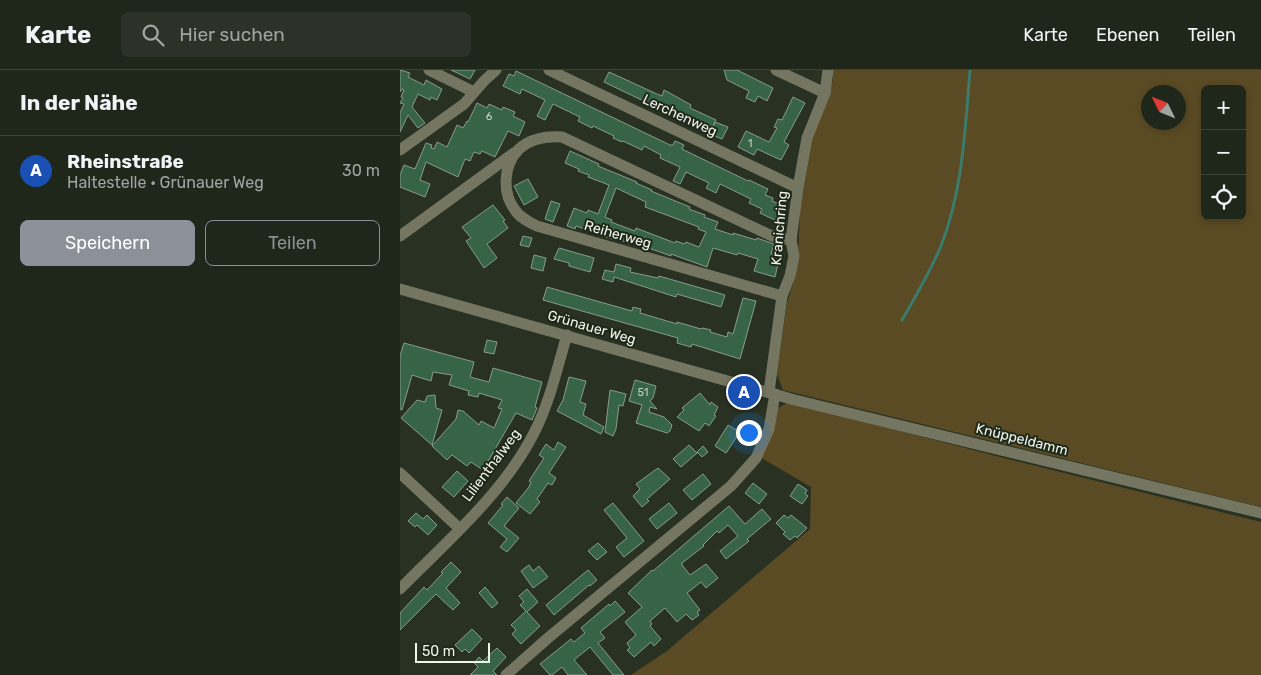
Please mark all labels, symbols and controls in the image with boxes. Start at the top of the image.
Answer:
search box [121,12,471,57]
text: Karte [25,21,91,49]
icon: search [139,21,167,49]
text: Hier suchen [179,23,285,46]
text: Karte [1023,24,1068,46]
text: Ebenen [1096,24,1160,46]
text: Teilen [1188,24,1236,46]
north arrow [1141,85,1186,130]
map controls [1201,85,1246,220]
button: + [1201,85,1246,130]
text: In der Nähe [20,90,138,115]
street label: Lerchenweg [640,91,720,140]
house number: 6 [486,110,493,123]
button: − [1201,130,1246,175]
house number: 1 [748,137,752,150]
text: Rheinstraße [67,150,184,173]
text: A [30,161,42,180]
text: 30 m [342,161,380,180]
text: Haltestelle · Grünauer Weg [67,173,264,192]
button: locate [1201,175,1246,220]
street label: Kranichring [768,190,791,266]
street label: Reiherweg [582,217,653,252]
button: Speichern [20,220,195,266]
button: Teilen [205,220,380,266]
street label: Grünauer Weg [546,307,638,348]
pin: A [728,373,760,411]
house number: 51 [637,386,649,399]
your location [736,420,762,446]
street label: Knüppeldamm [974,420,1070,459]
street label: Lilienthalweg [459,426,524,505]
scale bar [415,640,490,663]
text: 50 m [422,643,455,660]

